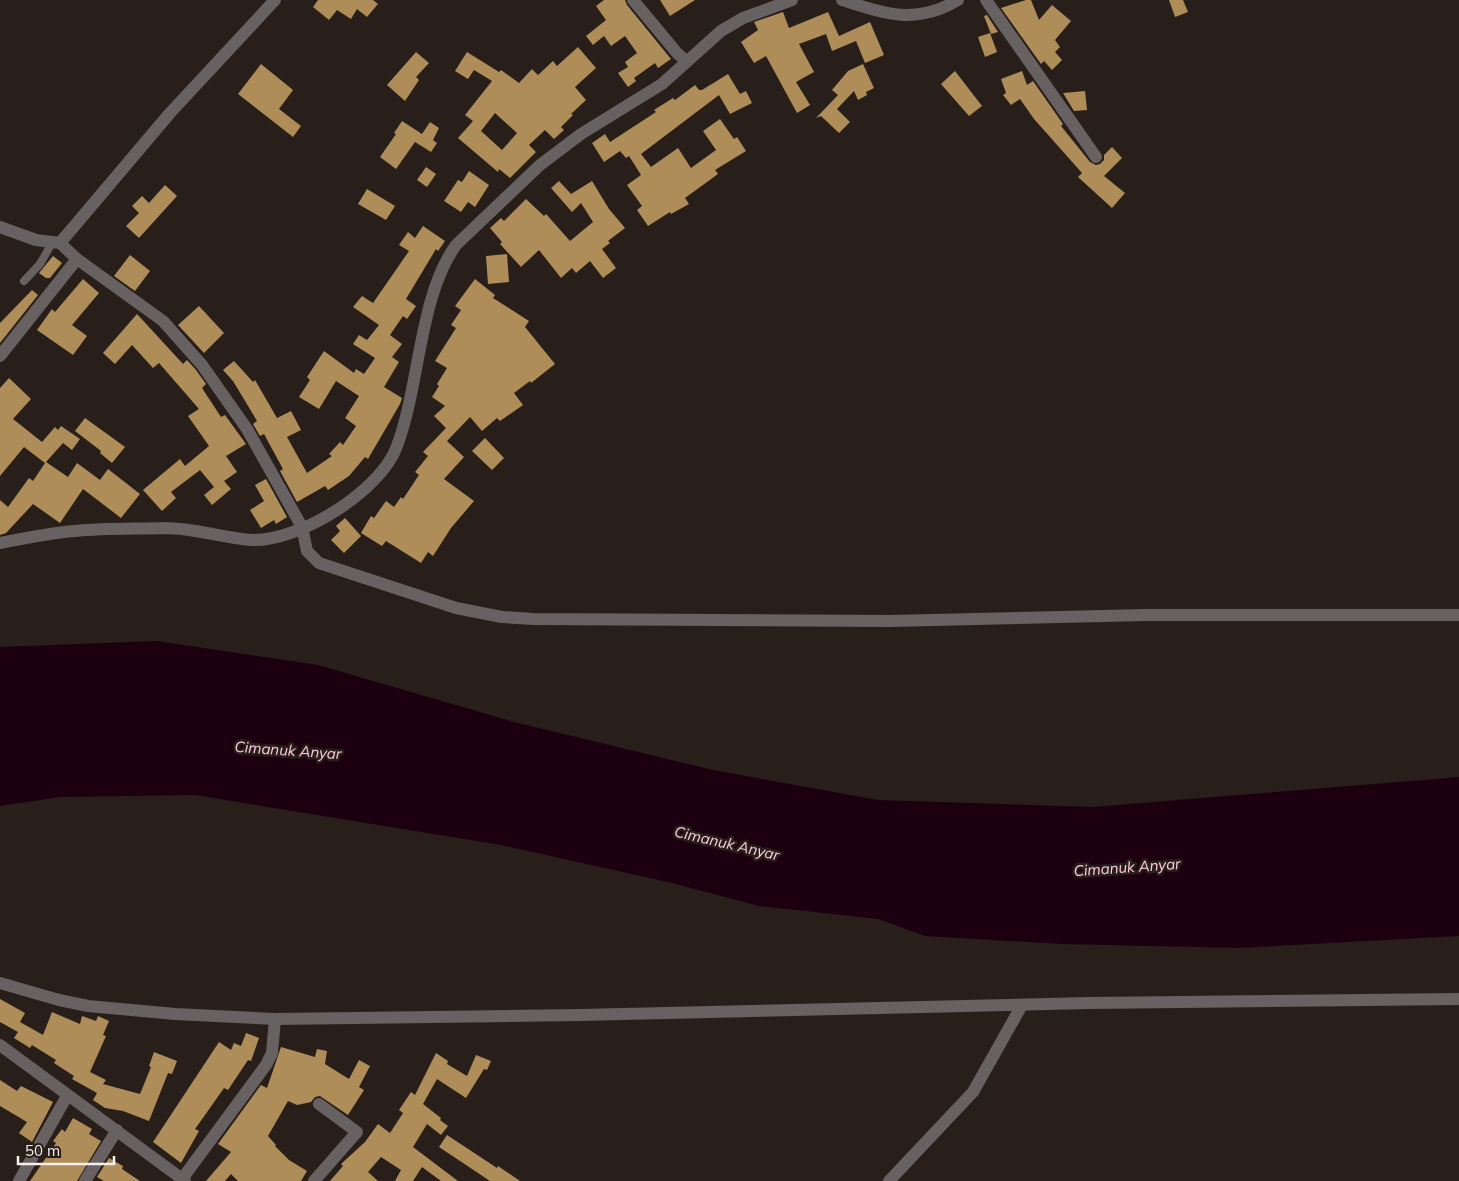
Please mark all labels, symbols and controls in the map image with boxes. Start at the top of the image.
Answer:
water label: Cimanuk Anyar [234,737,343,763]
water label: Cimanuk Anyar [673,822,782,864]
water label: Cimanuk Anyar [1073,854,1182,880]
scale bar [18,1134,114,1166]
text: 50 m [25,1141,60,1160]

